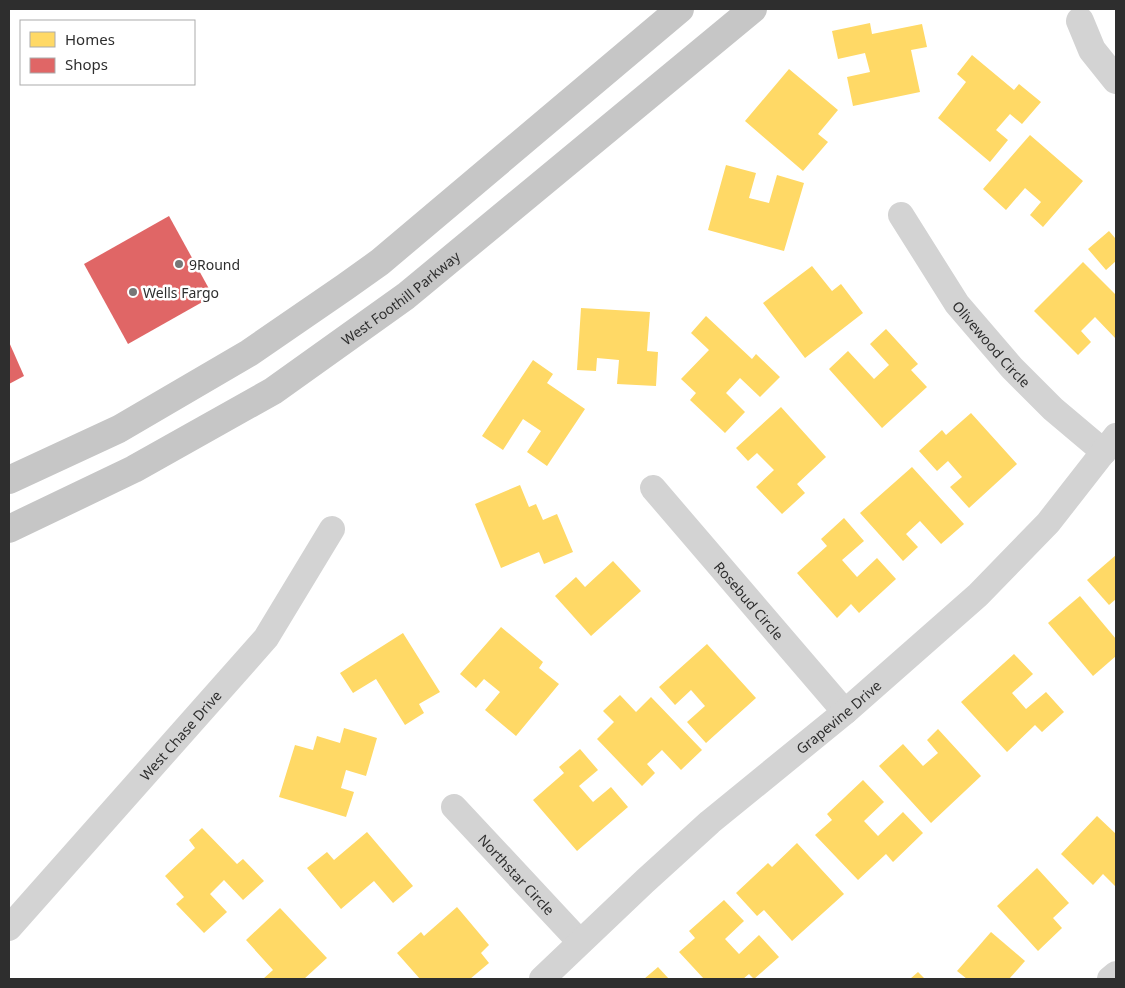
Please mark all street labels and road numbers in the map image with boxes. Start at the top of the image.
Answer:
street label: West Foothill Parkway [337,246,464,349]
street label: Olivewood Circle [949,296,1035,391]
street label: Rosebud Circle [710,557,788,644]
street label: Grapevine Drive [792,675,885,758]
street label: West Chase Drive [135,686,225,784]
street label: Northstar Circle [474,830,559,919]

